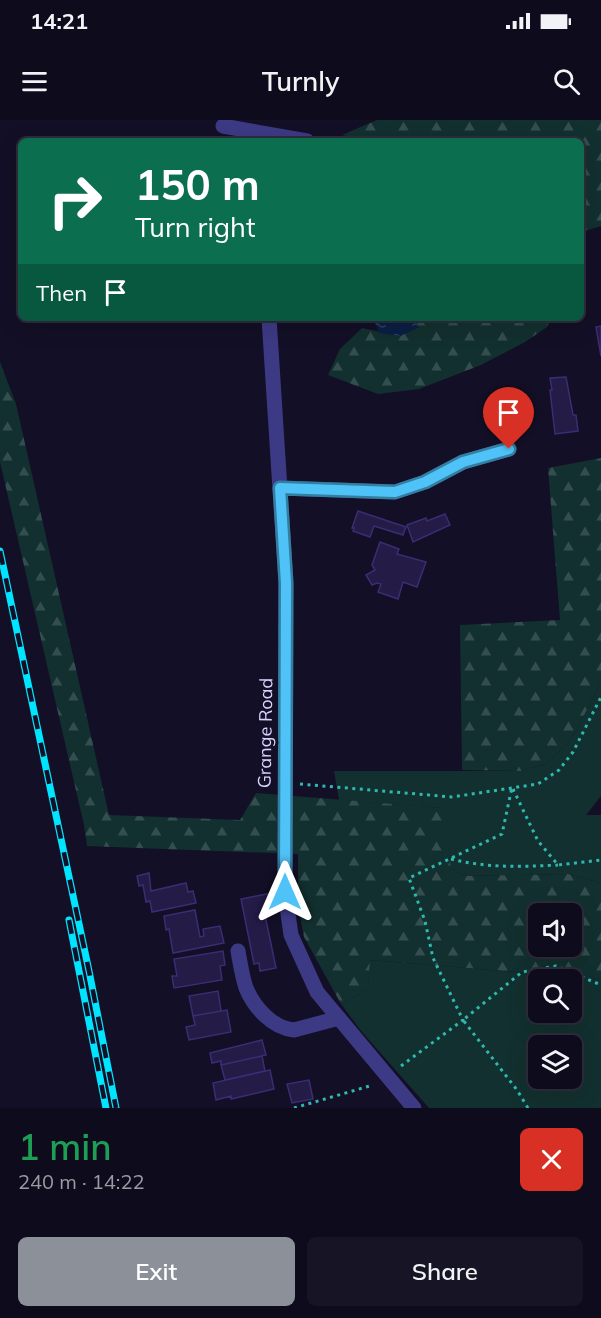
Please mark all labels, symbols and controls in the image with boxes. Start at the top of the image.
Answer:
text: 14:21 [30,7,88,35]
text: Turnly [262,64,339,98]
icon: menu [18,65,51,98]
icon: search [550,65,583,98]
text: 150 m [135,158,260,211]
icon: right [36,162,114,240]
text: Turn right [135,210,255,244]
icon: arrive [99,276,132,309]
text: Then [36,279,87,307]
pin [483,387,534,449]
icon: arrive [492,396,525,429]
street label: Grange Road [253,678,277,788]
position arrow [253,860,317,924]
map controls [528,903,582,1089]
button: sound [528,903,582,957]
button: search [528,969,582,1023]
button: layers [528,1035,582,1089]
text: 1 min [18,1124,112,1169]
button: close [520,1128,583,1191]
text: 240 m · 14:22 [18,1169,144,1194]
button: Exit [18,1237,295,1306]
button: Share [307,1237,583,1306]

